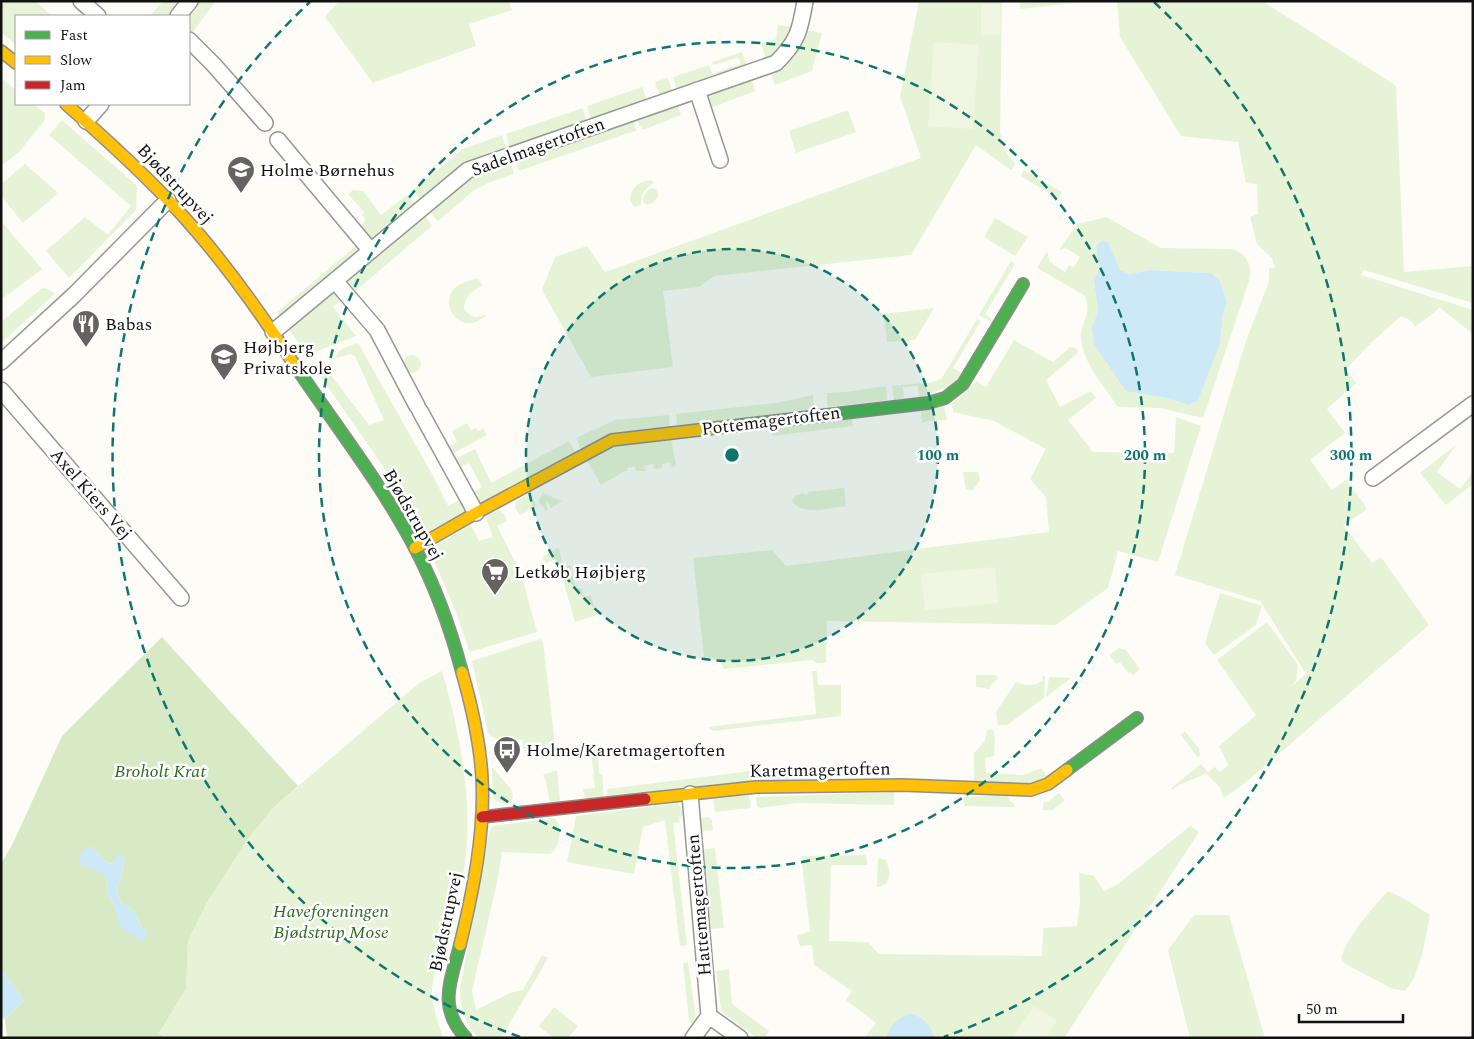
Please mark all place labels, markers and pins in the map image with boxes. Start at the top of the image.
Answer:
school or university icon: Holme Børnehus [226,155,256,194]
place label: Holme Børnehus [260,157,395,184]
restaurant icon: Babas [71,309,101,348]
place label: Babas [105,311,152,338]
place label: Højbjerg Privatskole [243,334,332,382]
school or university icon: Højbjerg Privatskole [209,342,239,381]
centre of rings [723,446,741,464]
supermarket icon: Letkøb Højbjerg [480,557,510,596]
place label: Letkøb Højbjerg [514,559,646,586]
bus stop icon: Holme/Karetmagertoften [492,735,522,774]
place label: Holme/Karetmagertoften [526,737,726,764]

